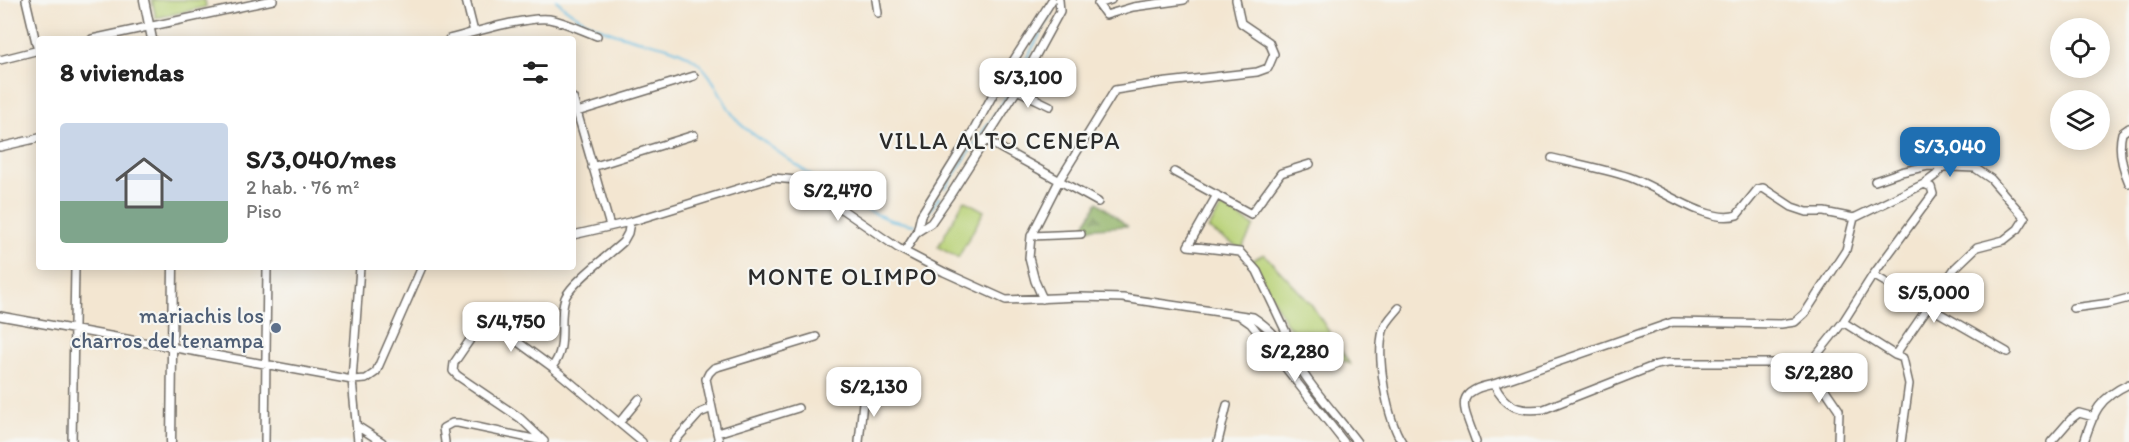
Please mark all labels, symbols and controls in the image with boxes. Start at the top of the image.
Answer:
map controls [2050,18,2110,150]
button: locate [2050,18,2110,78]
text: 8 viviendas [60,56,184,88]
icon: filters [519,56,552,89]
pin: S/3,100 [973,58,1083,109]
text: S/3,100 [993,65,1063,89]
button: layers [2050,90,2110,150]
district label: VILLA ALTO CENEPA [879,126,1121,155]
pin: S/3,040 [1895,127,2005,178]
text: S/3,040 [1914,134,1986,158]
text: S/3,040/mes [246,143,396,175]
icon: home [108,147,180,219]
pin: S/2,470 [783,171,893,222]
text: 2 hab. · 76 m² [246,175,359,199]
text: S/2,470 [803,178,873,202]
text: Piso [246,199,282,223]
district label: MONTE OLIMPO [747,262,939,291]
pin: S/5,000 [1879,273,1989,324]
text: S/5,000 [1898,280,1970,304]
place label: mariachis los charros del tenampa [71,302,265,354]
pin: S/4,750 [456,302,566,353]
text: S/4,750 [476,309,546,333]
marker: mariachis los charros del tenampa [269,321,283,335]
pin: S/2,280 [1240,332,1350,383]
text: S/2,280 [1261,339,1329,363]
pin: S/2,280 [1764,353,1874,404]
text: S/2,280 [1785,360,1853,384]
pin: S/2,130 [819,367,929,418]
text: S/2,130 [840,374,908,398]

